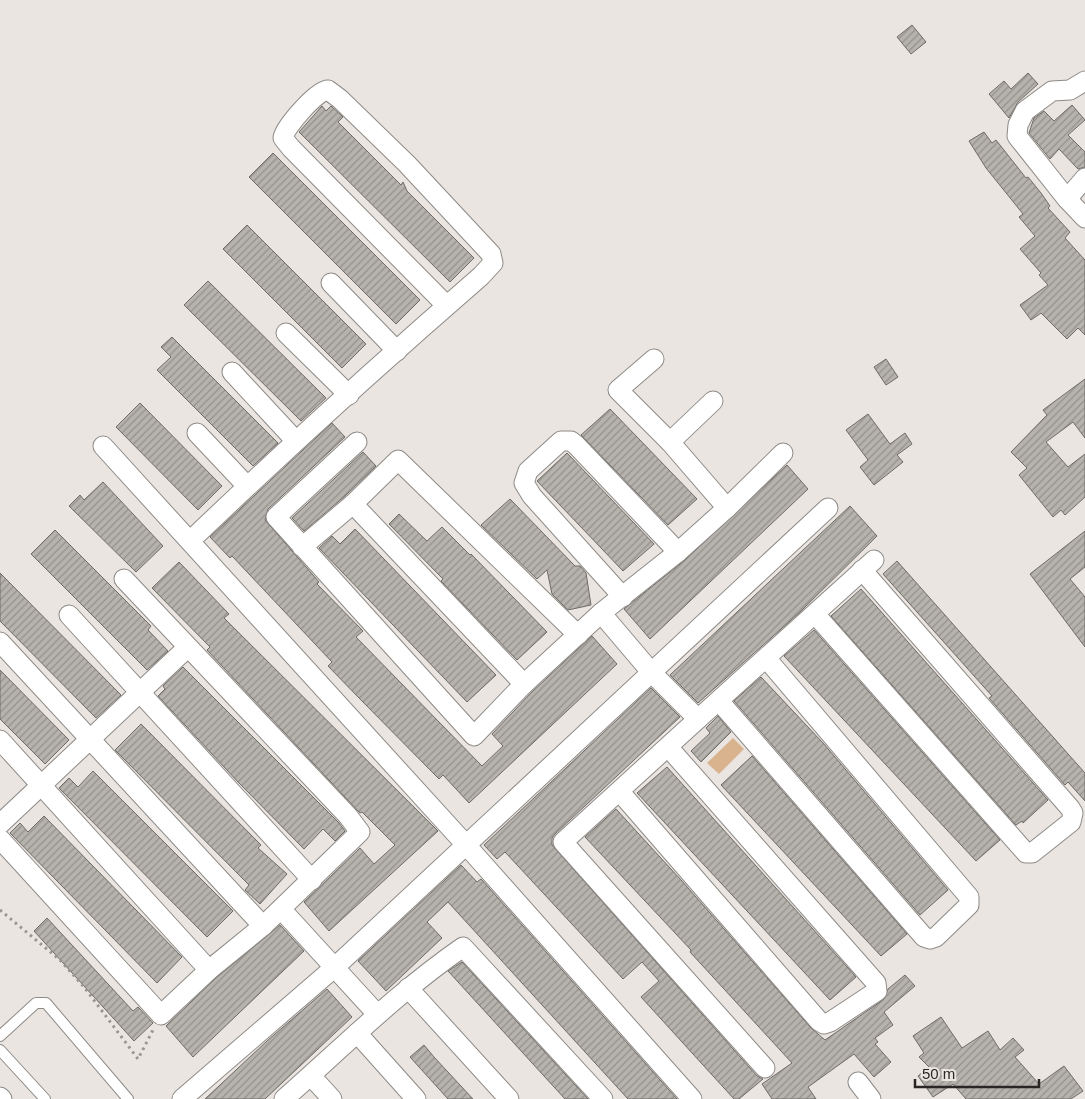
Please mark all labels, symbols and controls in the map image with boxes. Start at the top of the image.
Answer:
scale bar [915,1056,1039,1088]
text: 50 m [922,1065,955,1082]

